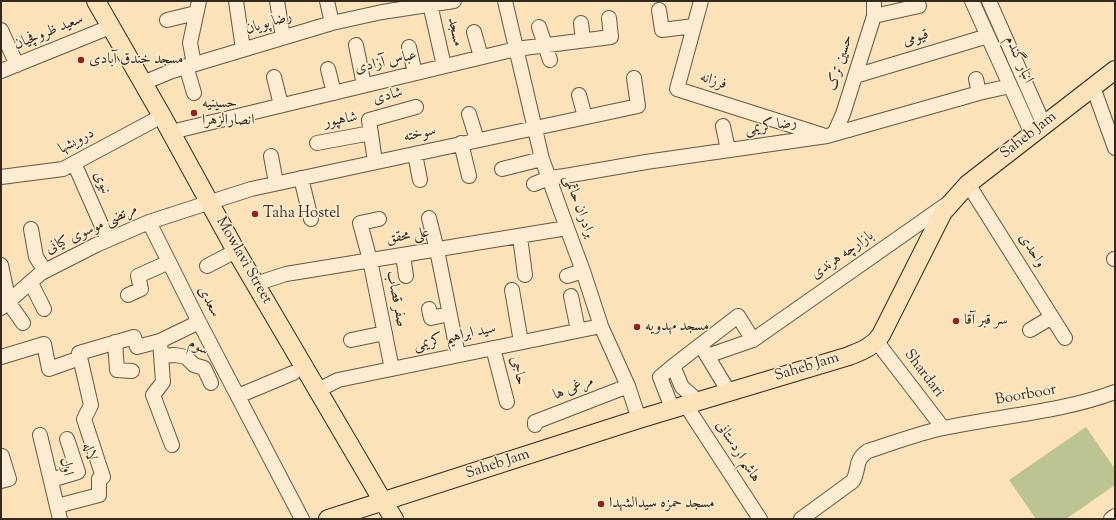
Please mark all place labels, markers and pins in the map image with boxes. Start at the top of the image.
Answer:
place label: مسجد خندق آبادی [89,51,183,69]
marker: مسجد خندق آبادی [76,55,86,65]
place label: حسینیه انصارالزهرا [202,95,254,130]
marker: حسینیه انصارالزهرا [189,108,199,118]
place label: Taha Hostel [263,205,340,223]
marker: Taha Hostel [250,209,260,219]
place label: سر قبر آقا [964,312,1008,330]
marker: سر قبر آقا [951,316,961,326]
place label: مسجد مهدویه [645,318,709,336]
marker: مسجد مهدویه [632,322,642,332]
place label: مسجد حمزه سیدالشهدا [609,495,714,513]
marker: مسجد حمزه سیدالشهدا [596,499,606,509]

